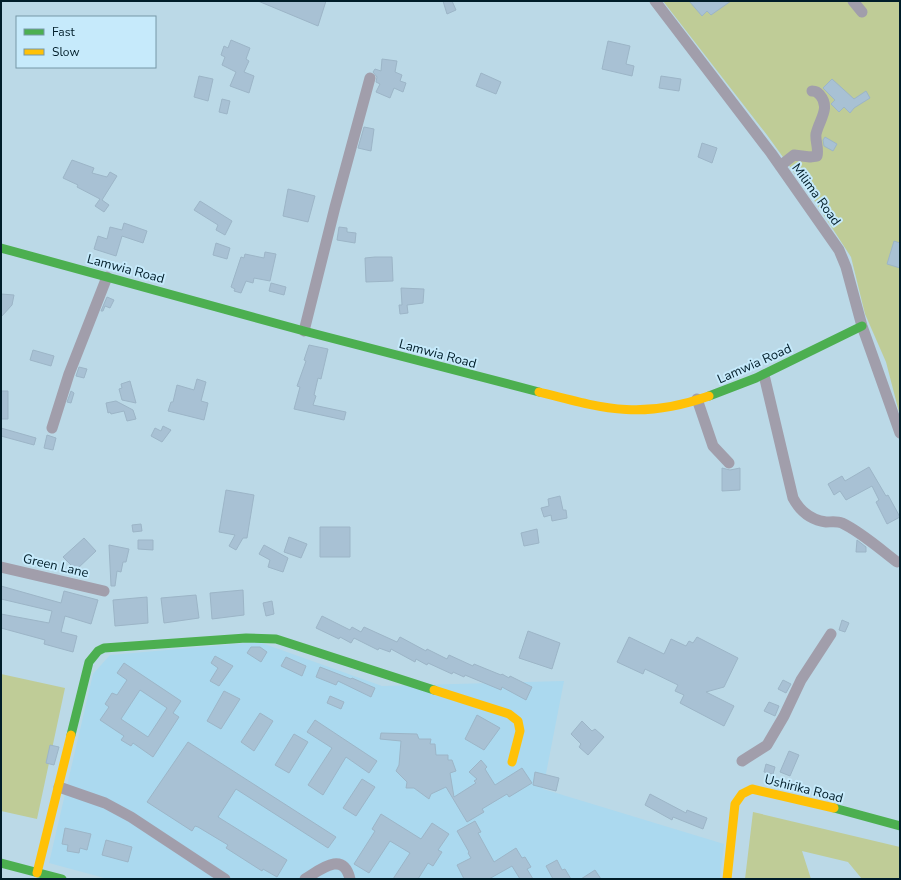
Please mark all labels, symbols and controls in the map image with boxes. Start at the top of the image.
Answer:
legend [16,16,156,68]
text: Fast [52,24,75,40]
text: Slow [52,44,80,60]
street label: Milima Road [788,160,845,229]
street label: Lamwia Road [85,250,166,288]
street label: Lamwia Road [397,335,478,373]
street label: Lamwia Road [714,340,794,388]
street label: Green Lane [21,550,90,582]
street label: Ushirika Road [762,770,845,807]

